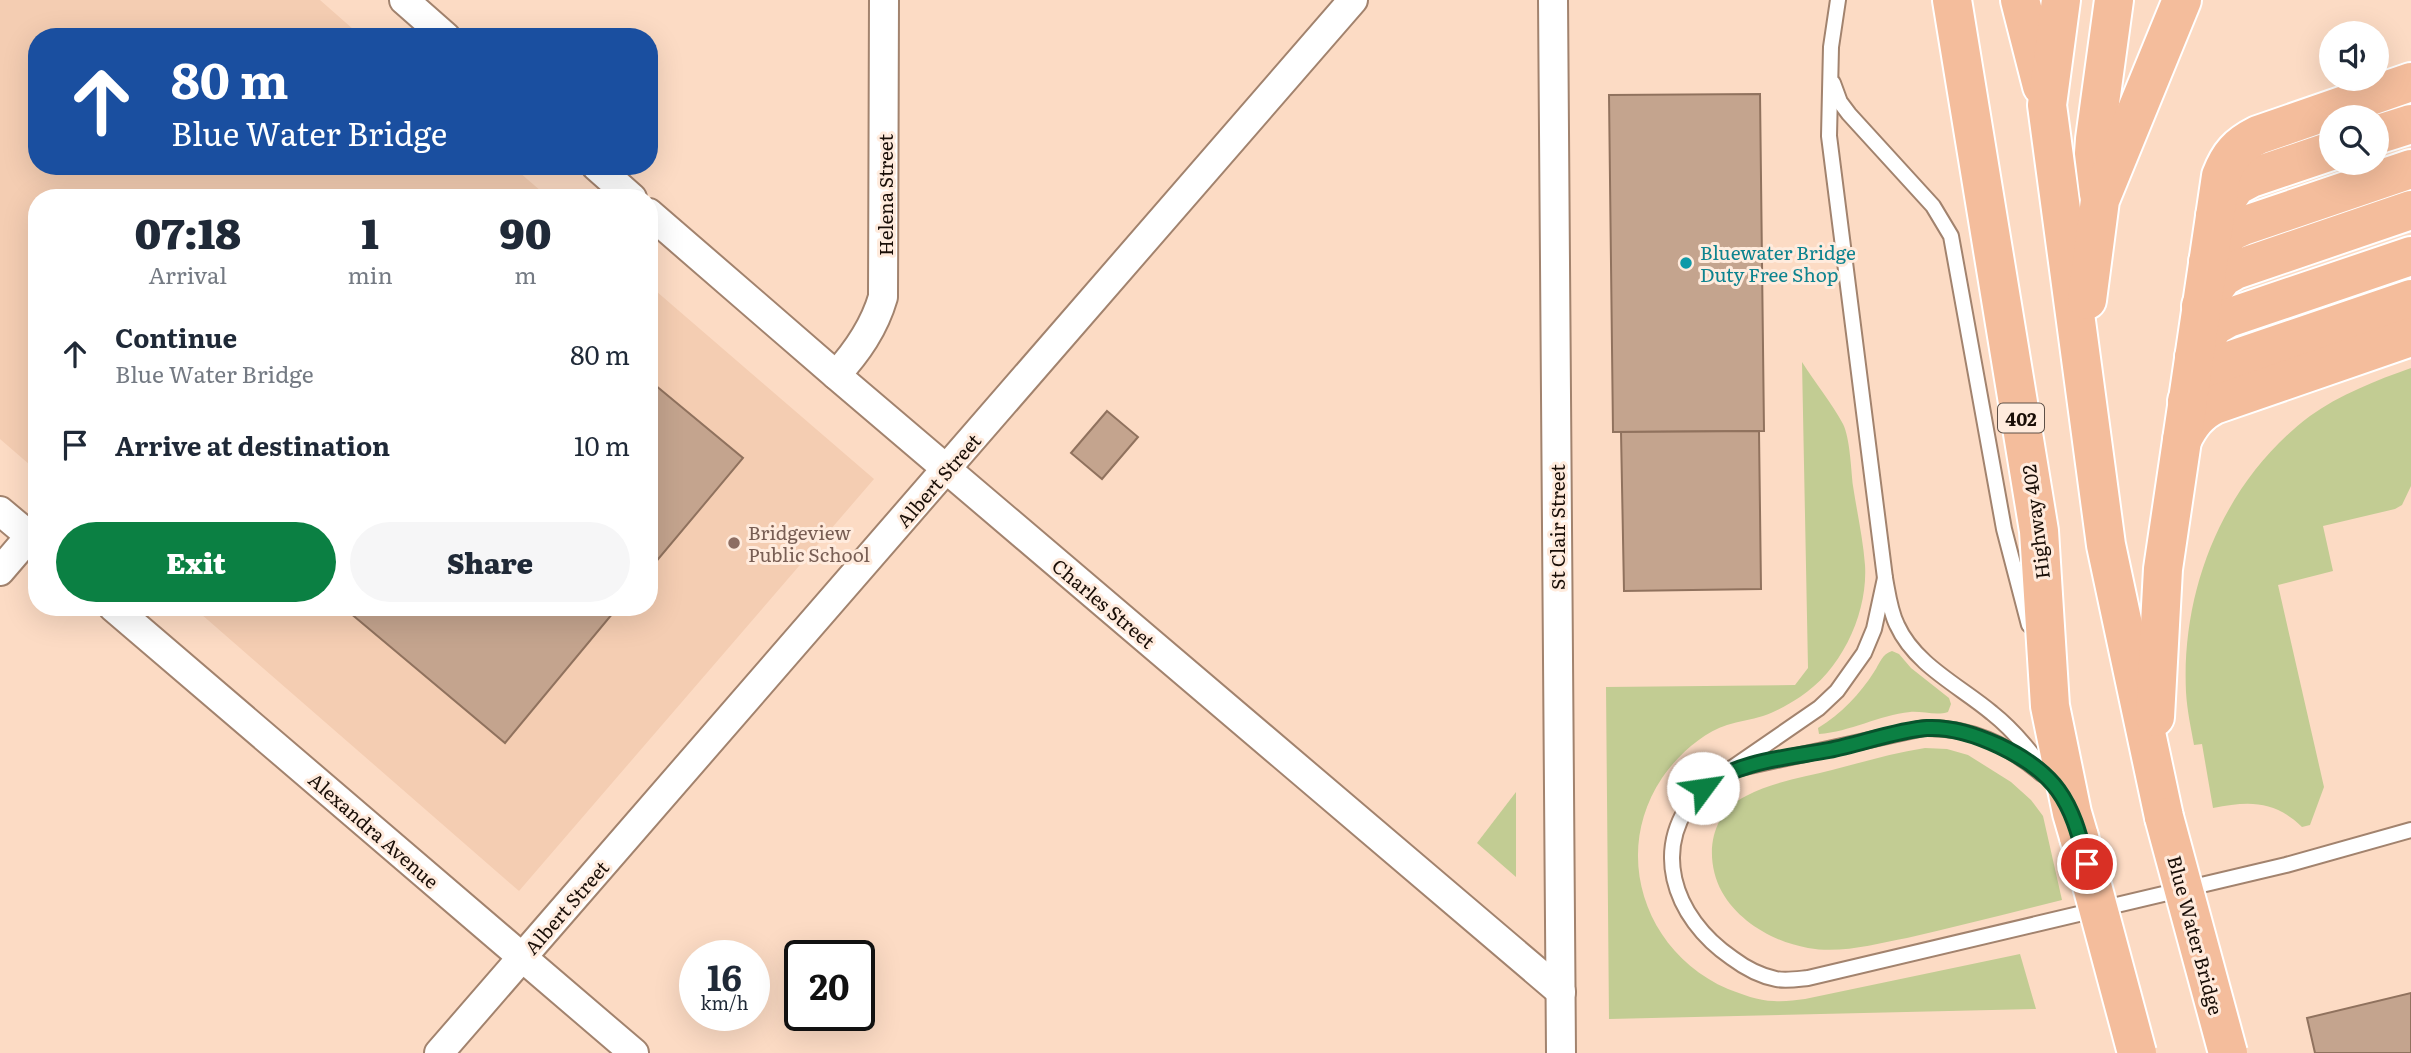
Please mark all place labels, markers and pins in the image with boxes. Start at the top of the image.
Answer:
place label: Bluewater Bridge Duty Free Shop [1700,238,1856,288]
marker: Bluewater Bridge Duty Free Shop [1678,255,1694,271]
place label: Bridgeview Public School [748,518,870,568]
marker: Bridgeview Public School [726,535,742,551]
pin [2057,834,2117,894]

